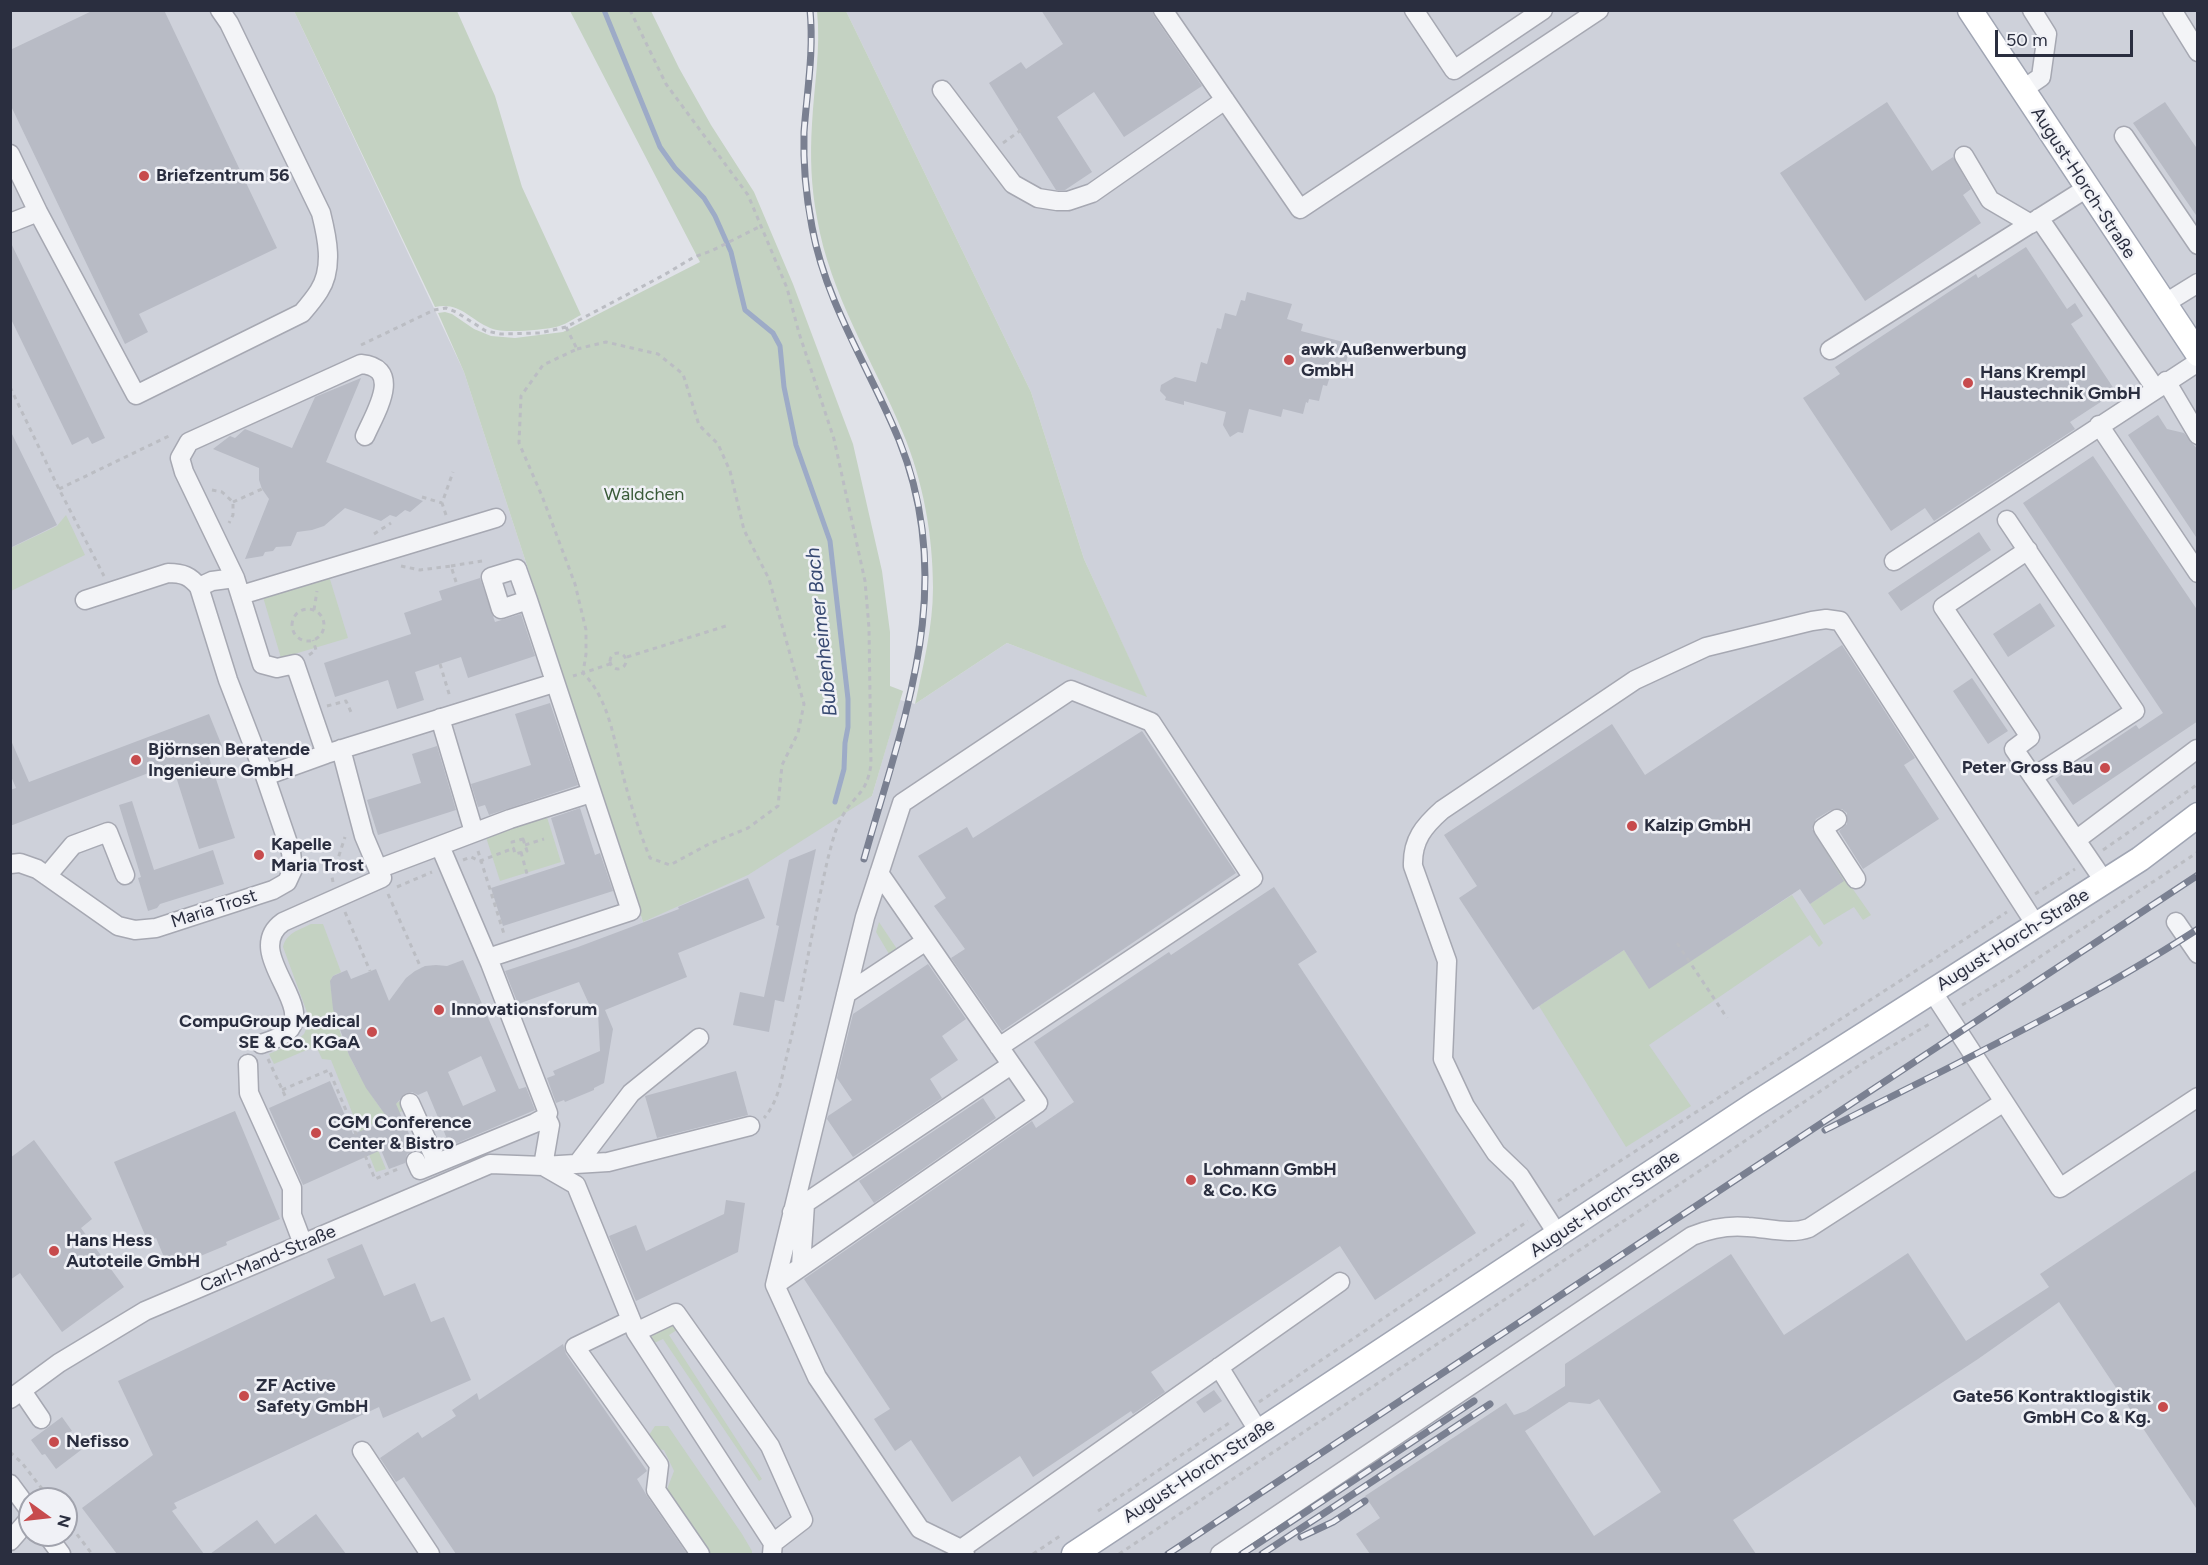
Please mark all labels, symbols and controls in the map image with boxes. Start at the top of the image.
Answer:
scale bar [1998,18,2136,56]
text: 50 m [2006,29,2048,51]
street label: August-Horch-Straße [2026,103,2140,263]
place label: Briefzentrum 56 [156,165,290,187]
marker: Briefzentrum 56 [137,169,151,183]
place label: awk Außenwerbung GmbH [1301,339,1466,382]
marker: awk Außenwerbung GmbH [1282,353,1296,367]
place label: Hans Krempl Haustechnik GmbH [1980,362,2141,404]
marker: Hans Krempl Haustechnik GmbH [1961,376,1975,390]
park label: Wäldchen [604,484,684,506]
water label: Bubenheimer Bach [801,546,843,718]
place label: Björnsen Beratende Ingenieure GmbH [148,739,310,782]
marker: Björnsen Beratende Ingenieure GmbH [129,753,143,767]
place label: Peter Gross Bau [1962,757,2093,779]
marker: Peter Gross Bau [2098,761,2112,775]
place label: Kalzip GmbH [1644,815,1751,837]
marker: Kalzip GmbH [1625,819,1639,833]
place label: Kapelle Maria Trost [271,834,364,876]
marker: Kapelle Maria Trost [252,848,266,862]
street label: August-Horch-Straße [1933,884,2093,996]
street label: Maria Trost [168,885,260,933]
place label: Innovationsforum [451,999,597,1021]
marker: Innovationsforum [432,1003,446,1017]
place label: CompuGroup Medical SE & Co. KGaA [179,1011,360,1054]
marker: CompuGroup Medical SE & Co. KGaA [365,1025,379,1039]
place label: CGM Conference Center & Bistro [328,1112,472,1154]
marker: CGM Conference Center & Bistro [309,1126,323,1140]
street label: August-Horch-Straße [1526,1146,1684,1262]
place label: Lohmann GmbH & Co. KG [1203,1159,1337,1202]
marker: Lohmann GmbH & Co. KG [1184,1173,1198,1187]
street label: Carl-Mand-Straße [197,1221,339,1297]
place label: Hans Hess Autoteile GmbH [66,1230,200,1272]
marker: Hans Hess Autoteile GmbH [47,1244,61,1258]
place label: ZF Active Safety GmbH [256,1375,369,1418]
place label: Gate56 Kontraktlogistik GmbH Co & Kg. [1953,1386,2151,1428]
marker: ZF Active Safety GmbH [237,1389,251,1403]
marker: Gate56 Kontraktlogistik GmbH Co & Kg. [2156,1400,2170,1414]
street label: August-Horch-Straße [1119,1414,1279,1528]
place label: Nefisso [66,1431,129,1453]
marker: Nefisso [47,1435,61,1449]
north arrow [18,1487,78,1547]
text: N [53,1513,75,1530]

